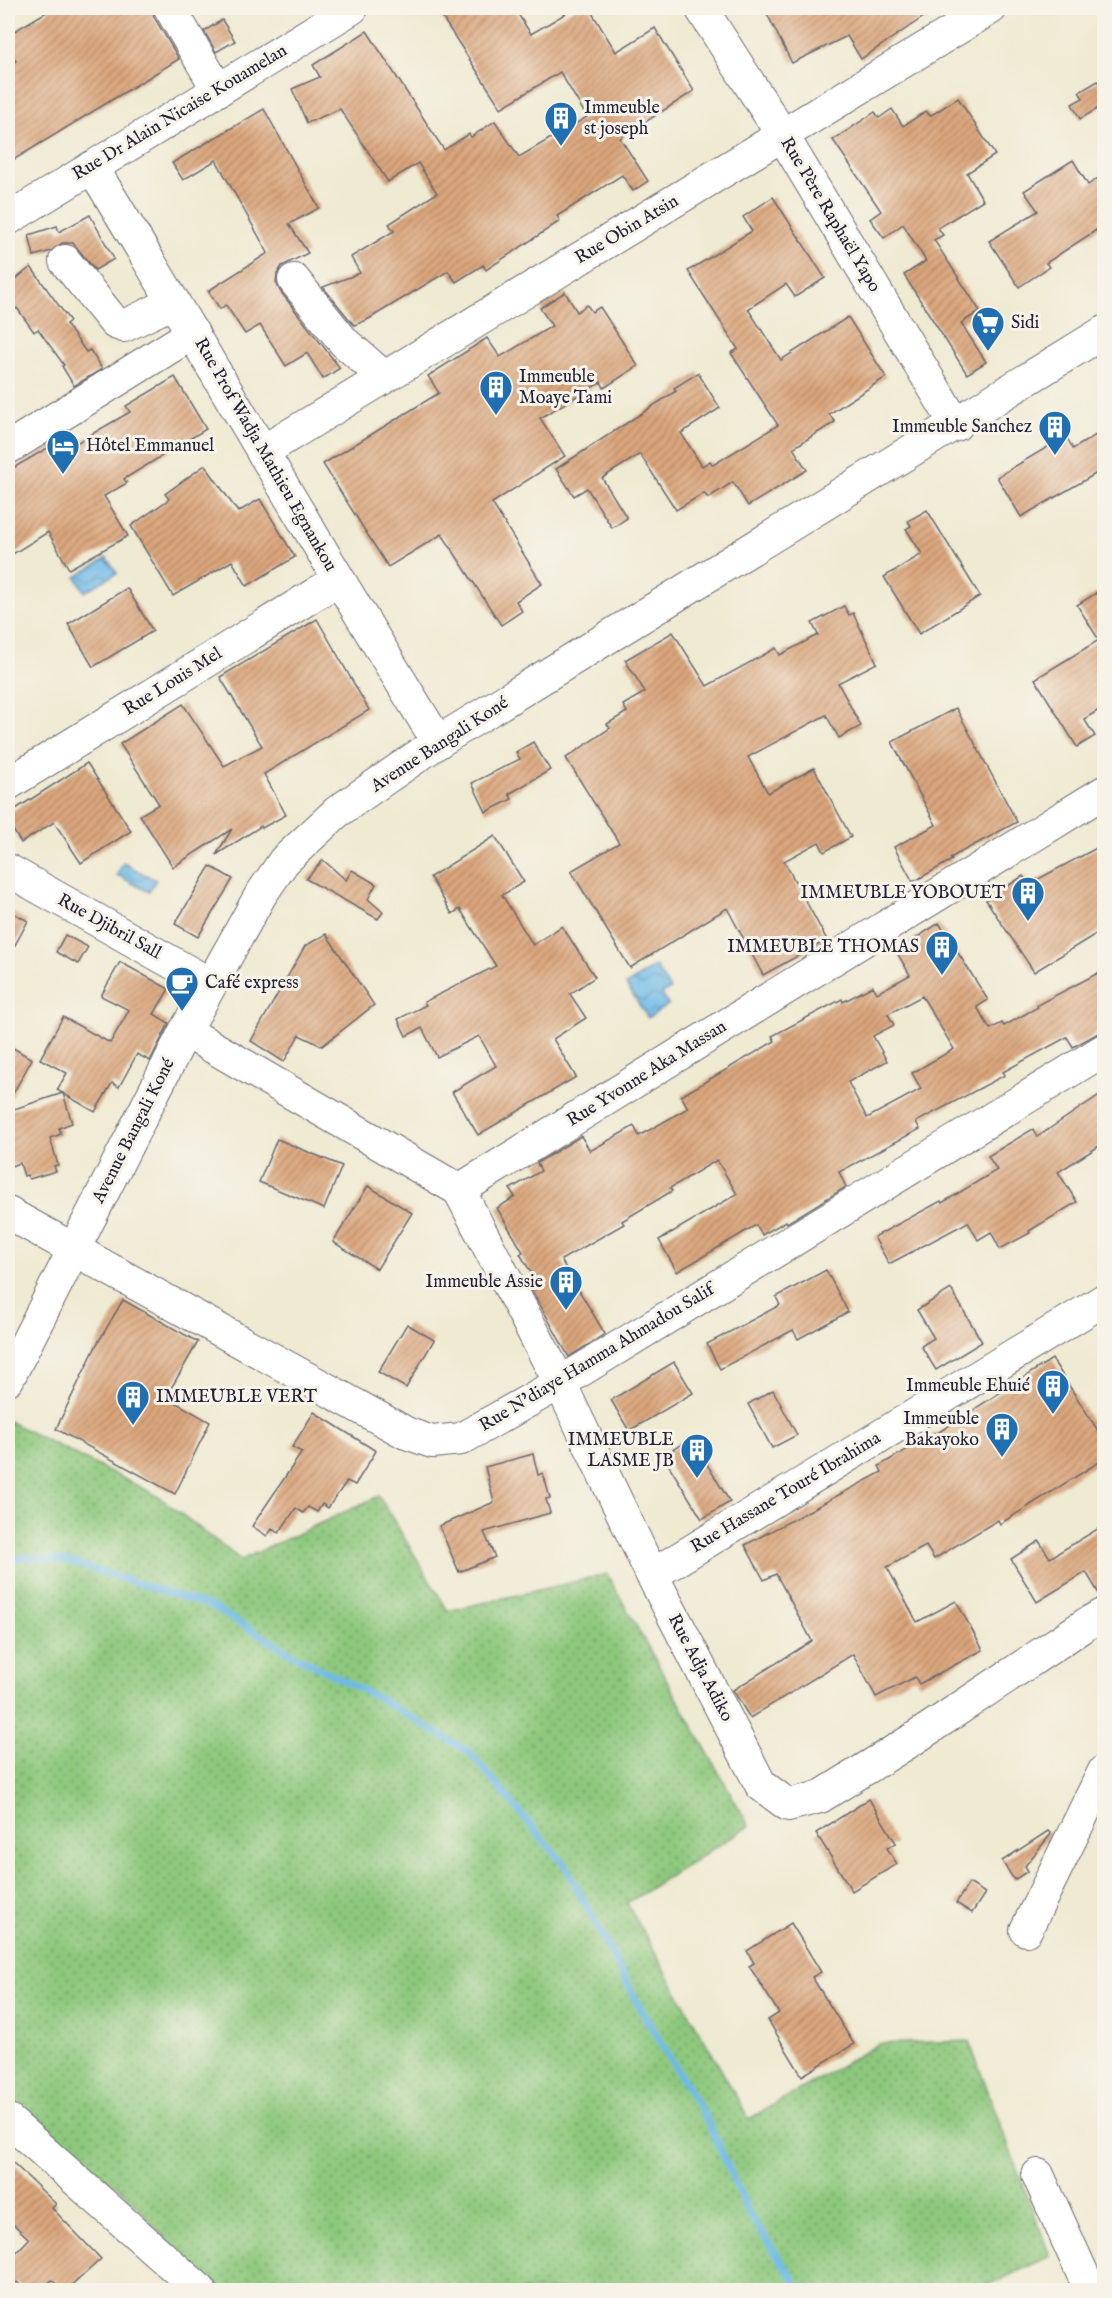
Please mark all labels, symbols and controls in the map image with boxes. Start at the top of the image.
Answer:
street label: Rue Dr Alain Nicaise Kouamelan [68,39,292,186]
place label: Immeuble st joseph [584,97,660,141]
building icon: Immeuble st joseph [543,100,579,147]
street label: Rue Père Raphaël Yapo [775,133,886,297]
street label: Rue Obin Atsin [571,190,683,270]
supermarket icon: Sidi [970,305,1006,352]
place label: Sidi [1011,312,1040,335]
street label: Rue Prof Wadja Mathieu Egnankou [189,334,341,576]
place label: Immeuble Moaye Tami [519,366,612,410]
building icon: Immeuble Moaye Tami [478,369,514,416]
building icon: Immeuble Sanchez [1037,409,1073,456]
place label: Immeuble Sanchez [892,416,1032,439]
hotel icon: Hôtel Emmanuel [45,428,81,475]
place label: Hôtel Emmanuel [86,435,214,458]
street label: Rue Louis Mel [119,643,227,721]
street label: Avenue Bangali Koné [366,692,513,799]
building icon: IMMEUBLE YOBOUET [1010,875,1046,922]
place label: IMMEUBLE YOBOUET [801,882,1005,905]
street label: Rue Djibril Sall [53,889,165,965]
building icon: IMMEUBLE THOMAS [924,929,960,976]
place label: IMMEUBLE THOMAS [727,936,919,959]
cafe icon: Café express [164,965,200,1012]
place label: Café express [205,972,299,995]
street label: Rue Yvonne Aka Massan [563,1015,731,1133]
street label: Avenue Bangali Koné [87,1055,181,1208]
building icon: Immeuble Assie [548,1264,584,1311]
place label: Immeuble Assie [426,1271,543,1294]
street label: Rue N'diaye Hamma Ahmadou Salif [475,1277,722,1437]
building icon: Immeuble Ehuié [1035,1368,1071,1415]
place label: Immeuble Ehuié [906,1375,1030,1398]
building icon: IMMEUBLE VERT [115,1379,151,1426]
place label: IMMEUBLE VERT [156,1386,317,1409]
place label: Immeuble Bakayoko [903,1408,979,1452]
building icon: Immeuble Bakayoko [984,1411,1020,1458]
street label: Rue Hassane Touré Ibrahima [687,1427,885,1559]
place label: IMMEUBLE LASME JB [568,1429,674,1473]
building icon: IMMEUBLE LASME JB [679,1432,715,1479]
street label: Rue Adja Adiko [662,1610,738,1726]

